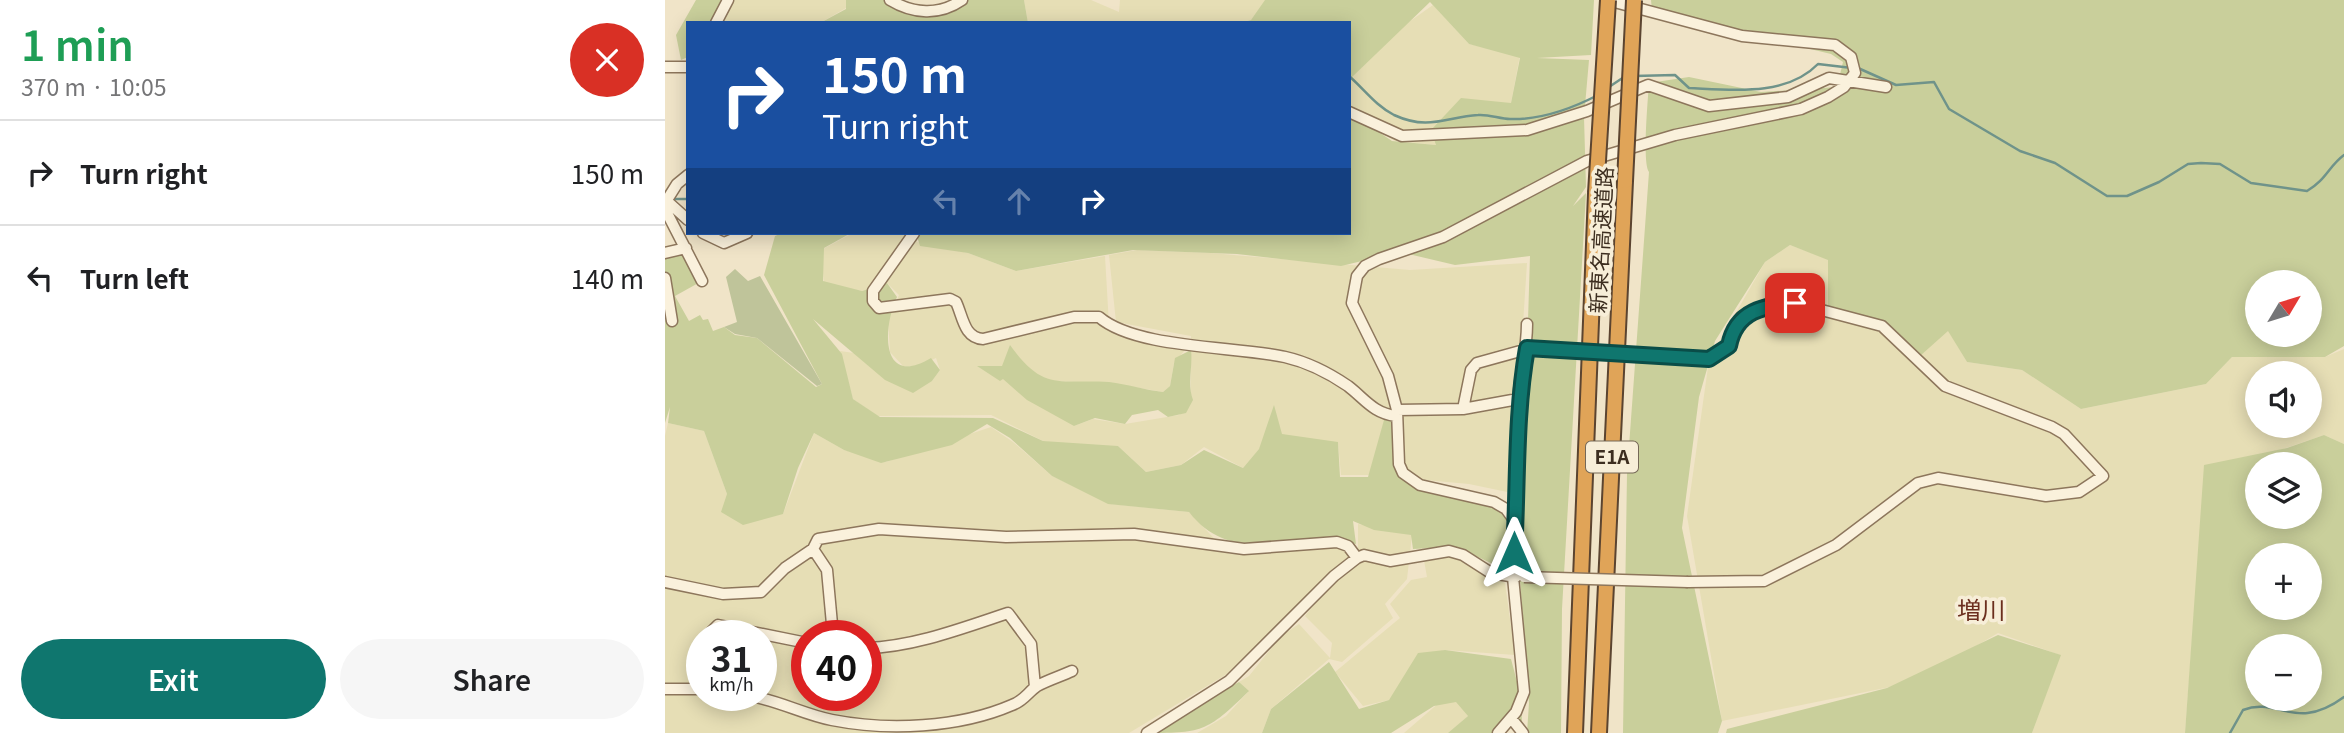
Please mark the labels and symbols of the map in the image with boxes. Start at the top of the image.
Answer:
street label: 新東名高速道路 [1581,166,1619,314]
north arrow [2245,270,2322,346]
pin [1765,273,1825,333]
road number: E1A [1586,442,1638,472]
position arrow [1477,516,1551,590]
district label: 増川 [1957,591,2005,626]
speed limit sign: 40 [791,620,882,711]

